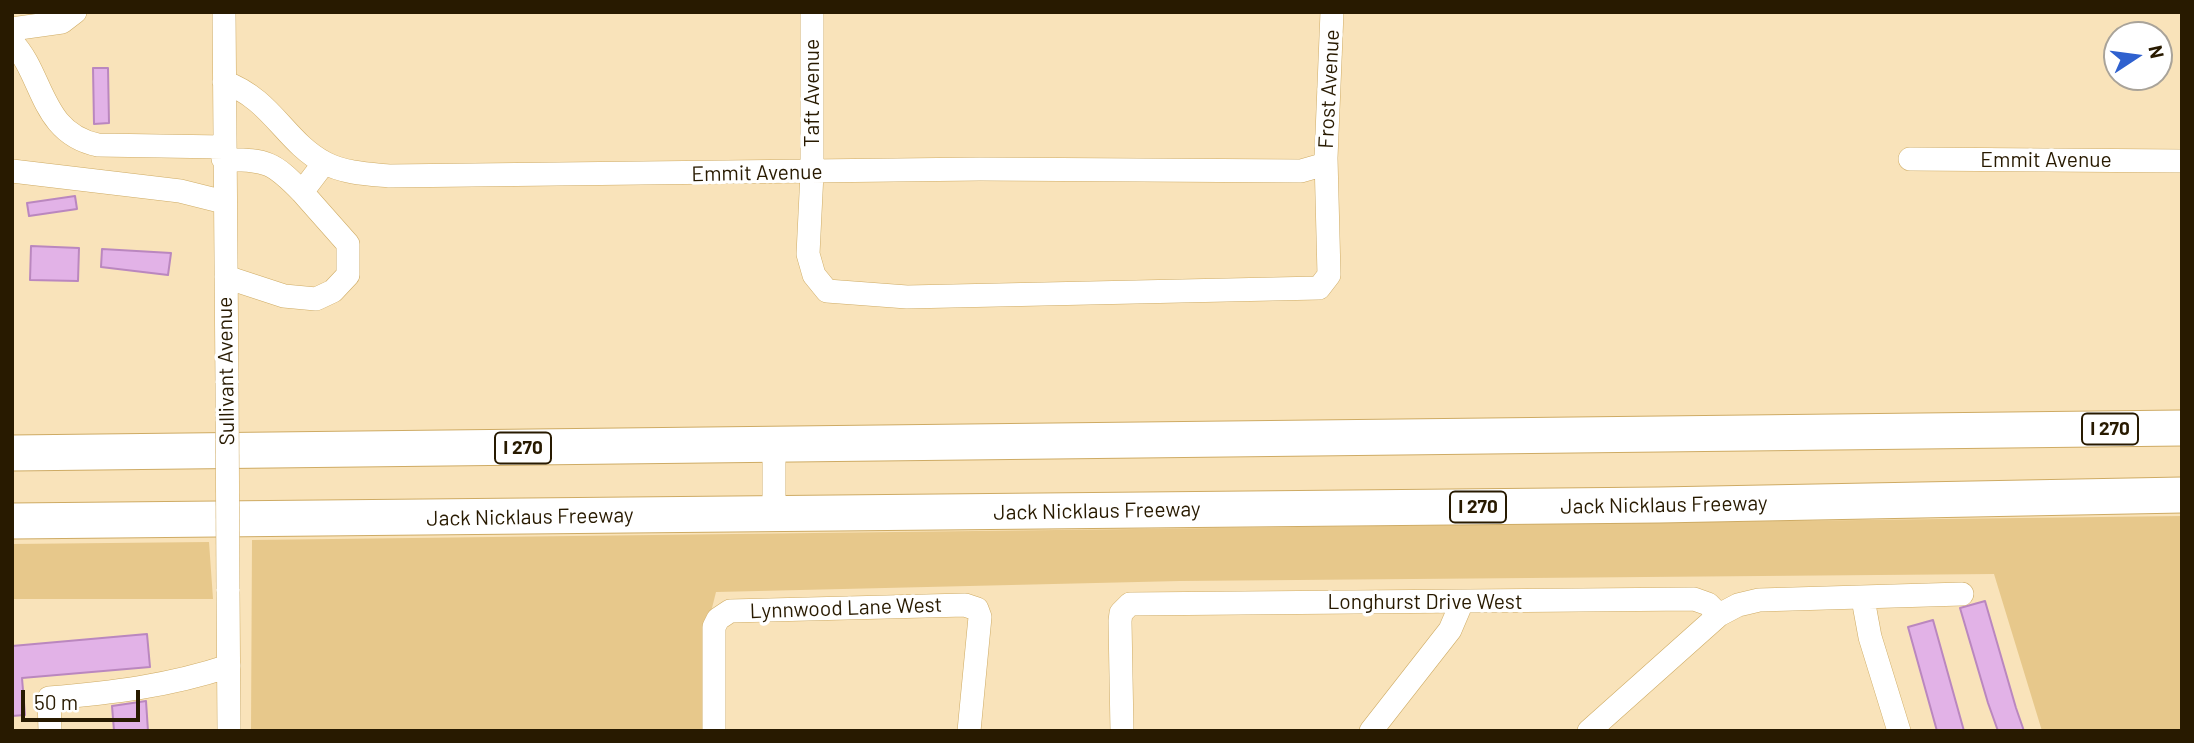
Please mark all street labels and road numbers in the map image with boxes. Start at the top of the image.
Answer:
street label: Frost Avenue [1313,29,1345,149]
street label: Taft Avenue [799,39,825,147]
street label: Emmit Avenue [1980,147,2112,173]
street label: Emmit Avenue [691,159,823,187]
street label: Sullivant Avenue [212,296,240,446]
road number: I 270 [2082,414,2138,444]
road number: I 270 [495,432,551,463]
street label: Jack Nicklaus Freeway [1560,491,1768,519]
road number: I 270 [1450,492,1506,522]
street label: Jack Nicklaus Freeway [993,497,1201,525]
street label: Jack Nicklaus Freeway [426,503,634,531]
street label: Longhurst Drive West [1327,589,1523,615]
street label: Lynnwood Lane West [749,592,943,624]

